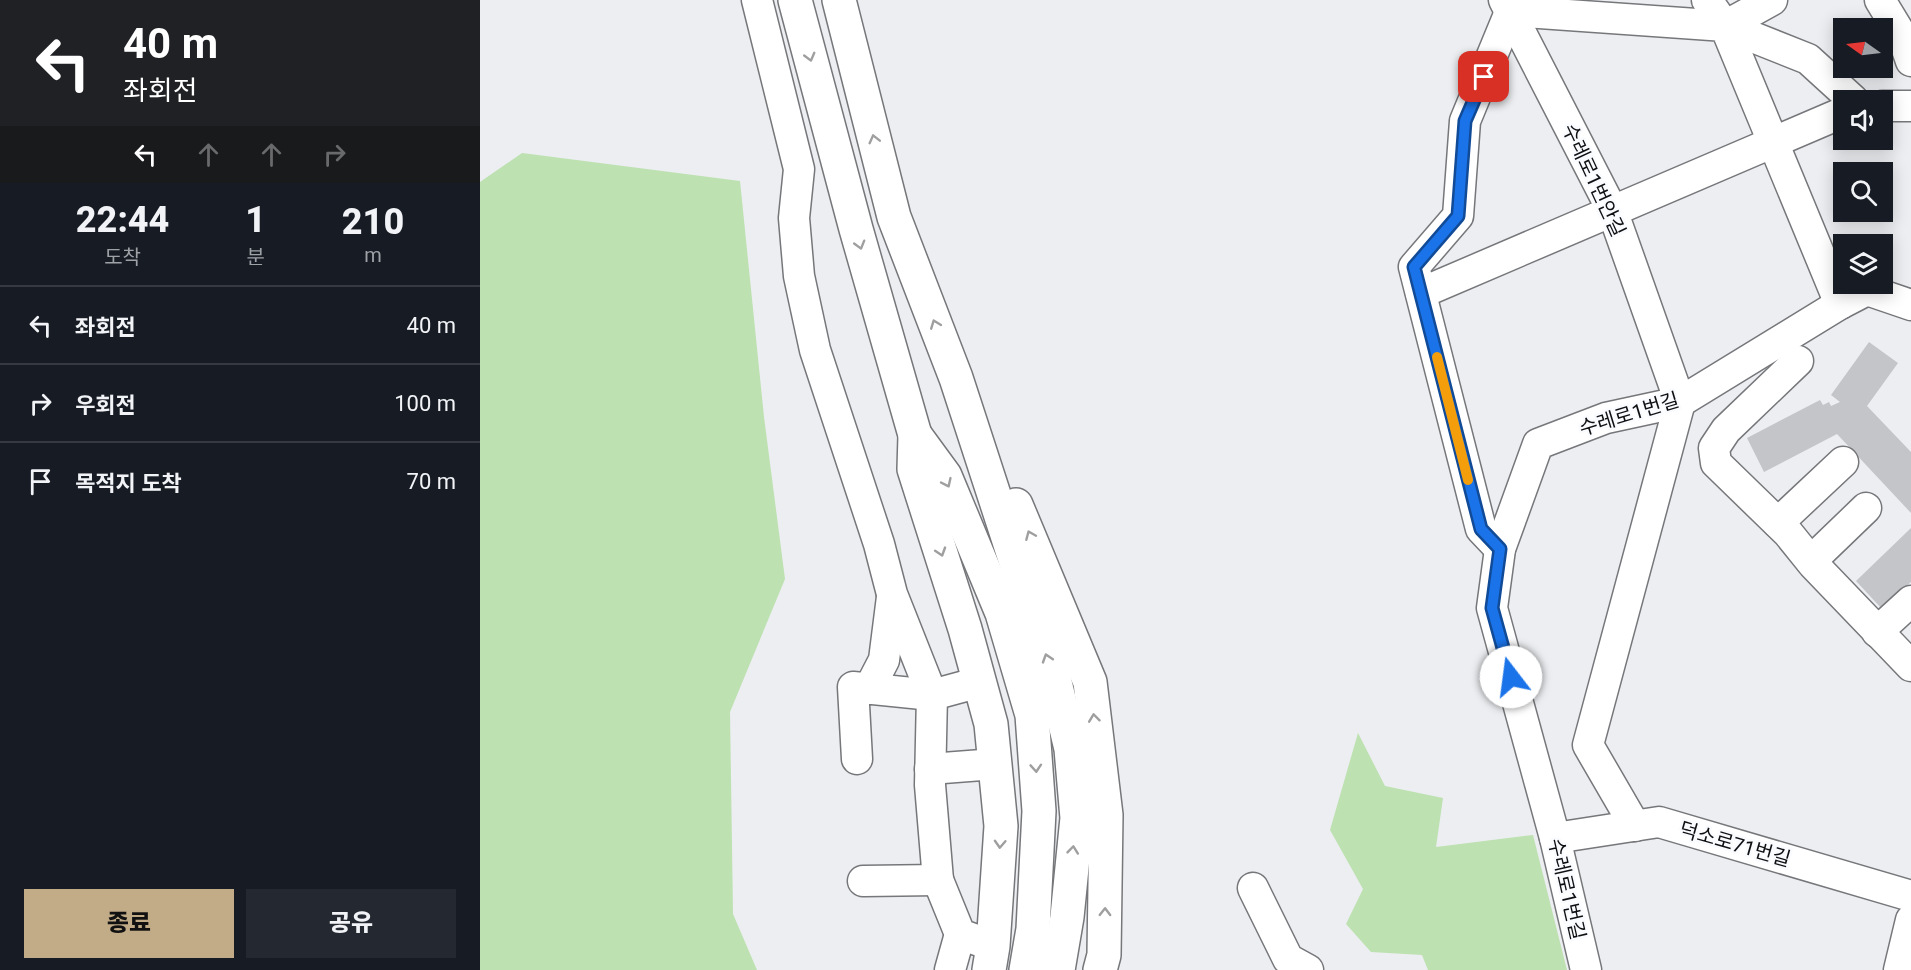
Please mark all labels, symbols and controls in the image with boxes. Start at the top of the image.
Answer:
north arrow [1833,18,1893,78]
map controls [1833,18,1893,294]
text: 40 m [123,19,218,68]
icon: left [24,24,102,102]
one-way arrow [802,51,815,61]
pin [1458,51,1509,102]
icon: arrive [1467,60,1500,93]
text: 좌회전 [123,75,198,107]
button: sound [1833,90,1893,150]
street label: 수레로1번안길 [1557,120,1631,240]
one-way arrow [869,134,882,144]
icon: left [129,138,162,171]
icon: ahead [192,138,225,171]
icon: ahead [255,138,288,171]
icon: right [318,138,351,171]
button: search [1833,162,1893,222]
text: 22:44 [76,199,169,241]
text: 1 [245,199,266,241]
text: 210 [342,201,404,243]
button: layers [1833,234,1893,294]
one-way arrow [853,240,866,250]
text: m [364,243,382,267]
text: 도착 [104,245,141,269]
text: 분 [246,245,265,269]
icon: left [24,309,57,342]
text: 40 m [407,313,456,338]
text: 좌회전 [75,315,136,340]
one-way arrow [930,319,942,330]
icon: right [24,387,57,420]
street label: 수레로1번길 [1576,387,1682,441]
text: 100 m [394,391,456,416]
text: 우회전 [75,393,136,418]
icon: arrive [24,465,57,498]
text: 70 m [407,469,456,494]
text: 목적지 도착 [75,471,182,496]
one-way arrow [940,477,952,488]
one-way arrow [1025,530,1037,541]
one-way arrow [934,546,946,557]
position arrow [1479,645,1543,709]
one-way arrow [1042,653,1054,664]
one-way arrow [1088,713,1101,722]
one-way arrow [1029,763,1042,772]
street label: 덕소로71번길 [1677,817,1793,871]
street label: 수레로1번길 [1544,836,1590,942]
one-way arrow [994,840,1007,849]
one-way arrow [1067,845,1079,854]
button: 종료 [24,889,234,958]
button: 공유 [246,889,456,958]
one-way arrow [1099,908,1111,917]

